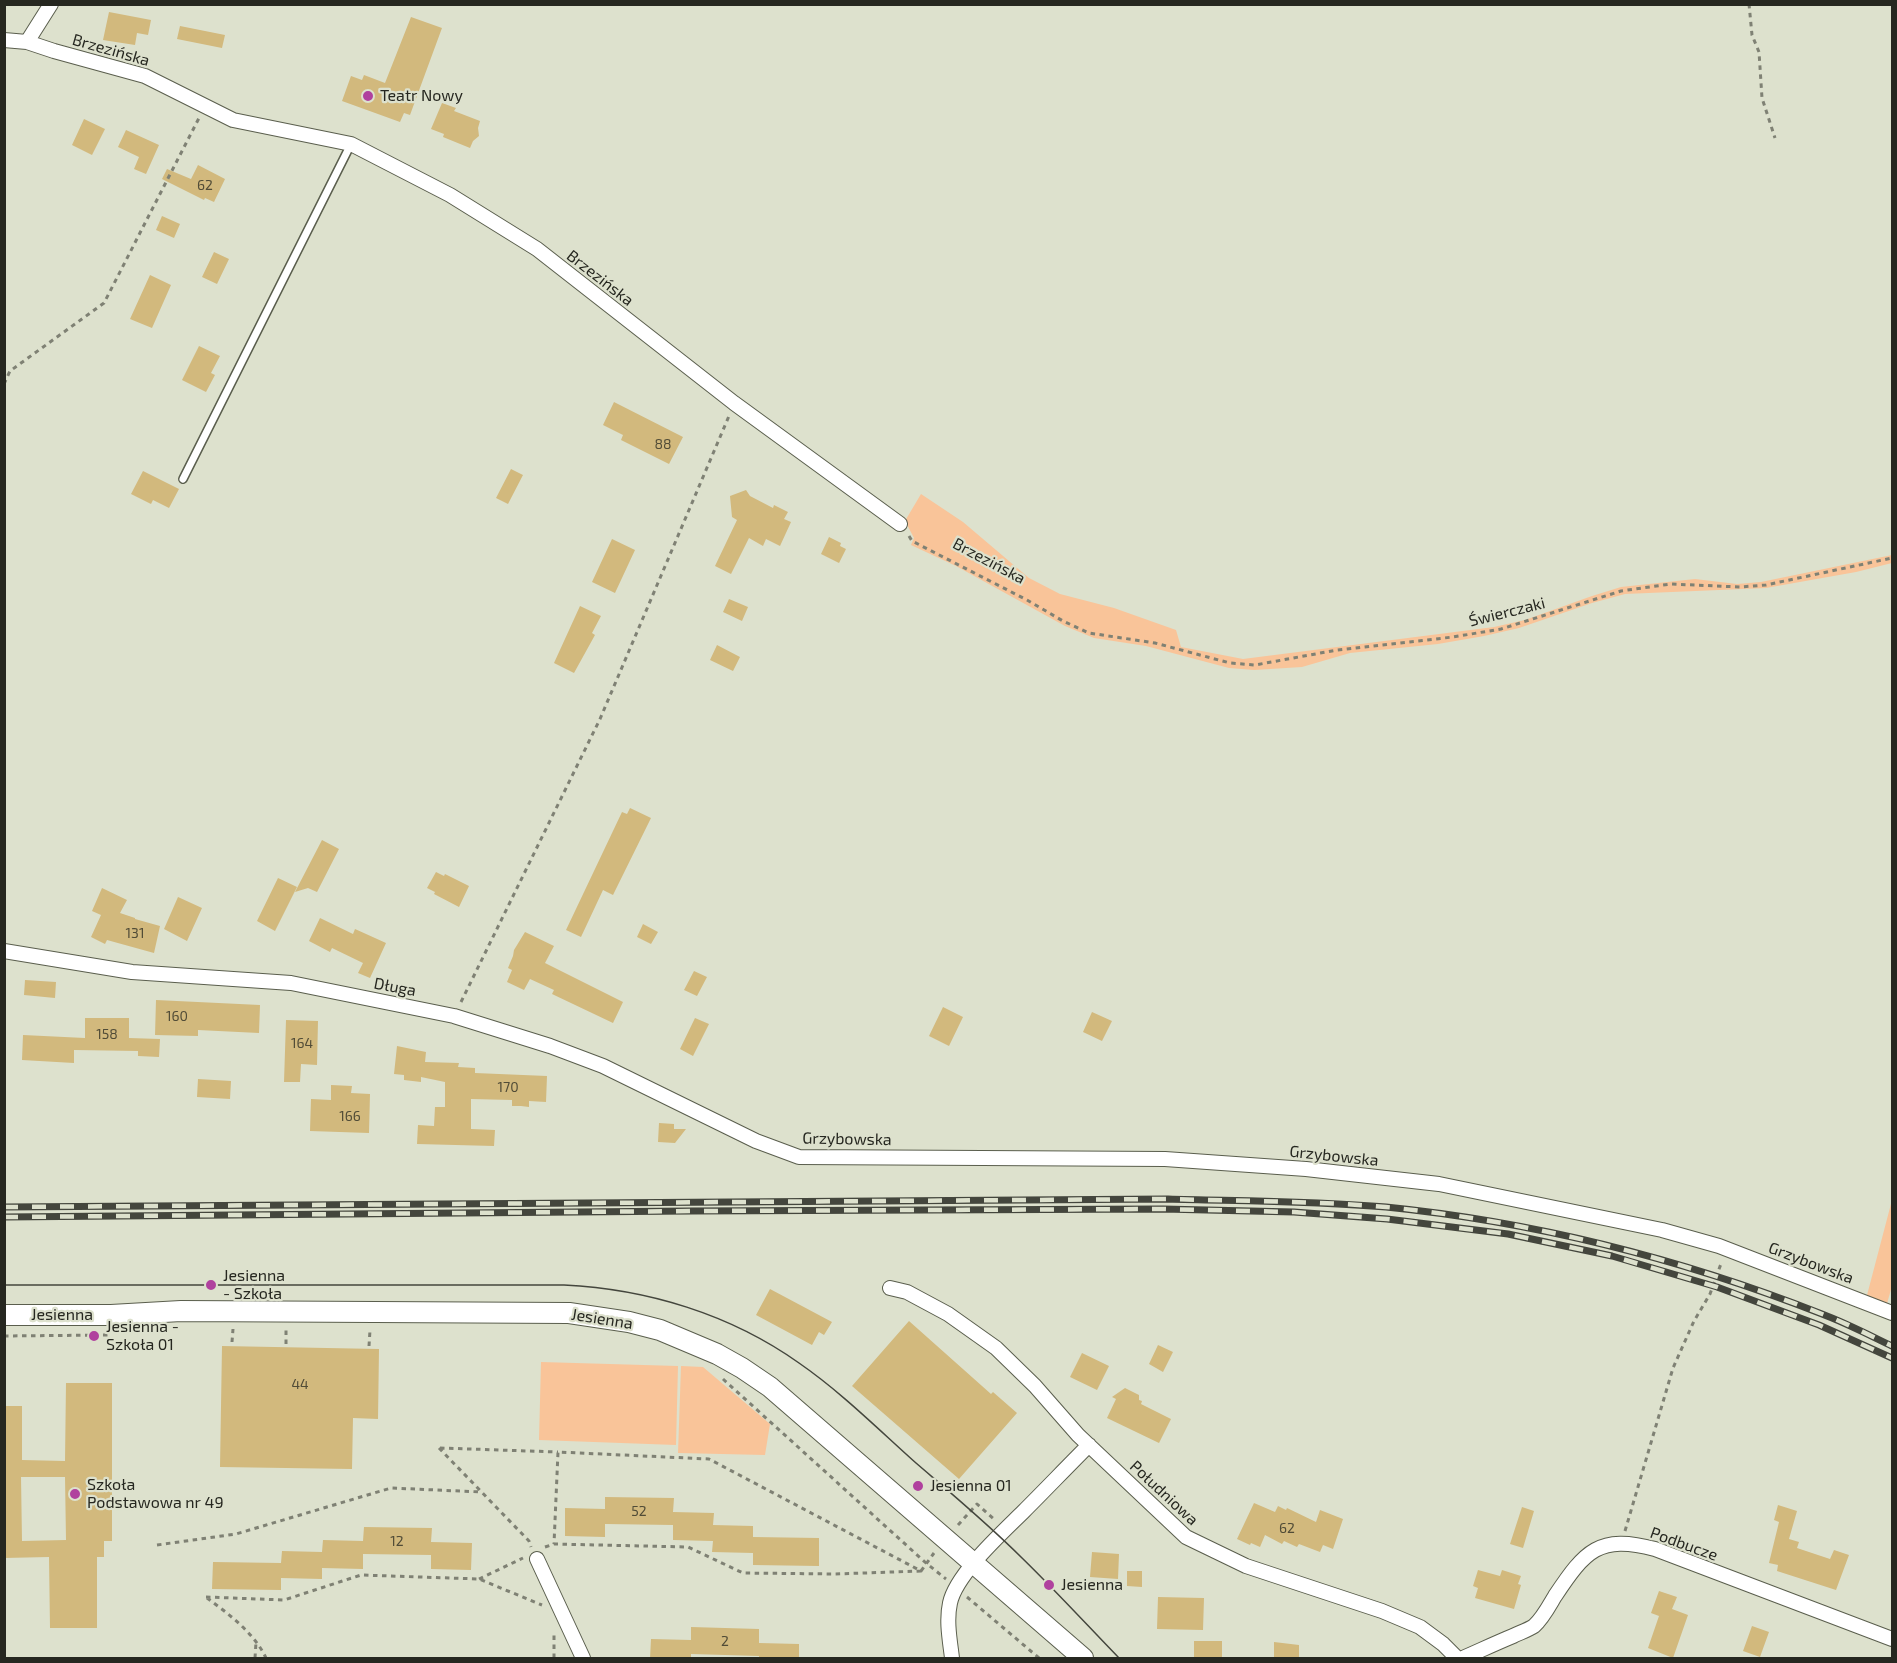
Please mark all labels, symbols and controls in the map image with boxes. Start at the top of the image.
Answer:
street label: Brzezińska [70,30,152,70]
place label: Teatr Nowy [380,86,463,106]
marker: Teatr Nowy [361,89,375,103]
house number: 62 [197,177,213,193]
street label: Brzezińska [563,246,637,310]
house number: 88 [655,436,671,452]
street label: Brzezińska [949,534,1029,588]
street label: Świerczaki [1467,593,1547,631]
house number: 131 [126,925,144,941]
street label: Długa [372,974,418,1000]
house number: 160 [166,1008,188,1024]
house number: 158 [96,1026,118,1042]
house number: 164 [291,1035,313,1051]
house number: 170 [497,1079,519,1095]
house number: 166 [339,1108,361,1124]
street label: Grzybowska [802,1129,892,1149]
street label: Grzybowska [1288,1142,1380,1170]
street label: Grzybowska [1766,1238,1856,1288]
place label: Jesienna - Szkoła [223,1266,285,1304]
marker: Jesienna - Szkoła [204,1278,218,1292]
street label: Jesienna [31,1305,93,1325]
street label: Jesienna [570,1305,634,1333]
place label: Jesienna - Szkoła 01 [106,1317,179,1355]
marker: Jesienna - Szkoła 01 [87,1329,101,1343]
house number: 44 [291,1376,309,1392]
street label: Południowa [1126,1457,1202,1529]
place label: Szkoła Podstawowa nr 49 [87,1475,224,1513]
place label: Jesienna 01 [930,1476,1012,1496]
marker: Jesienna 01 [911,1479,925,1493]
marker: Szkoła Podstawowa nr 49 [68,1487,82,1501]
house number: 52 [631,1503,647,1519]
house number: 62 [1279,1520,1295,1536]
street label: Podbucze [1648,1523,1720,1565]
house number: 12 [390,1533,404,1549]
place label: Jesienna [1061,1575,1123,1595]
marker: Jesienna [1042,1578,1056,1592]
house number: 2 [721,1633,729,1649]

